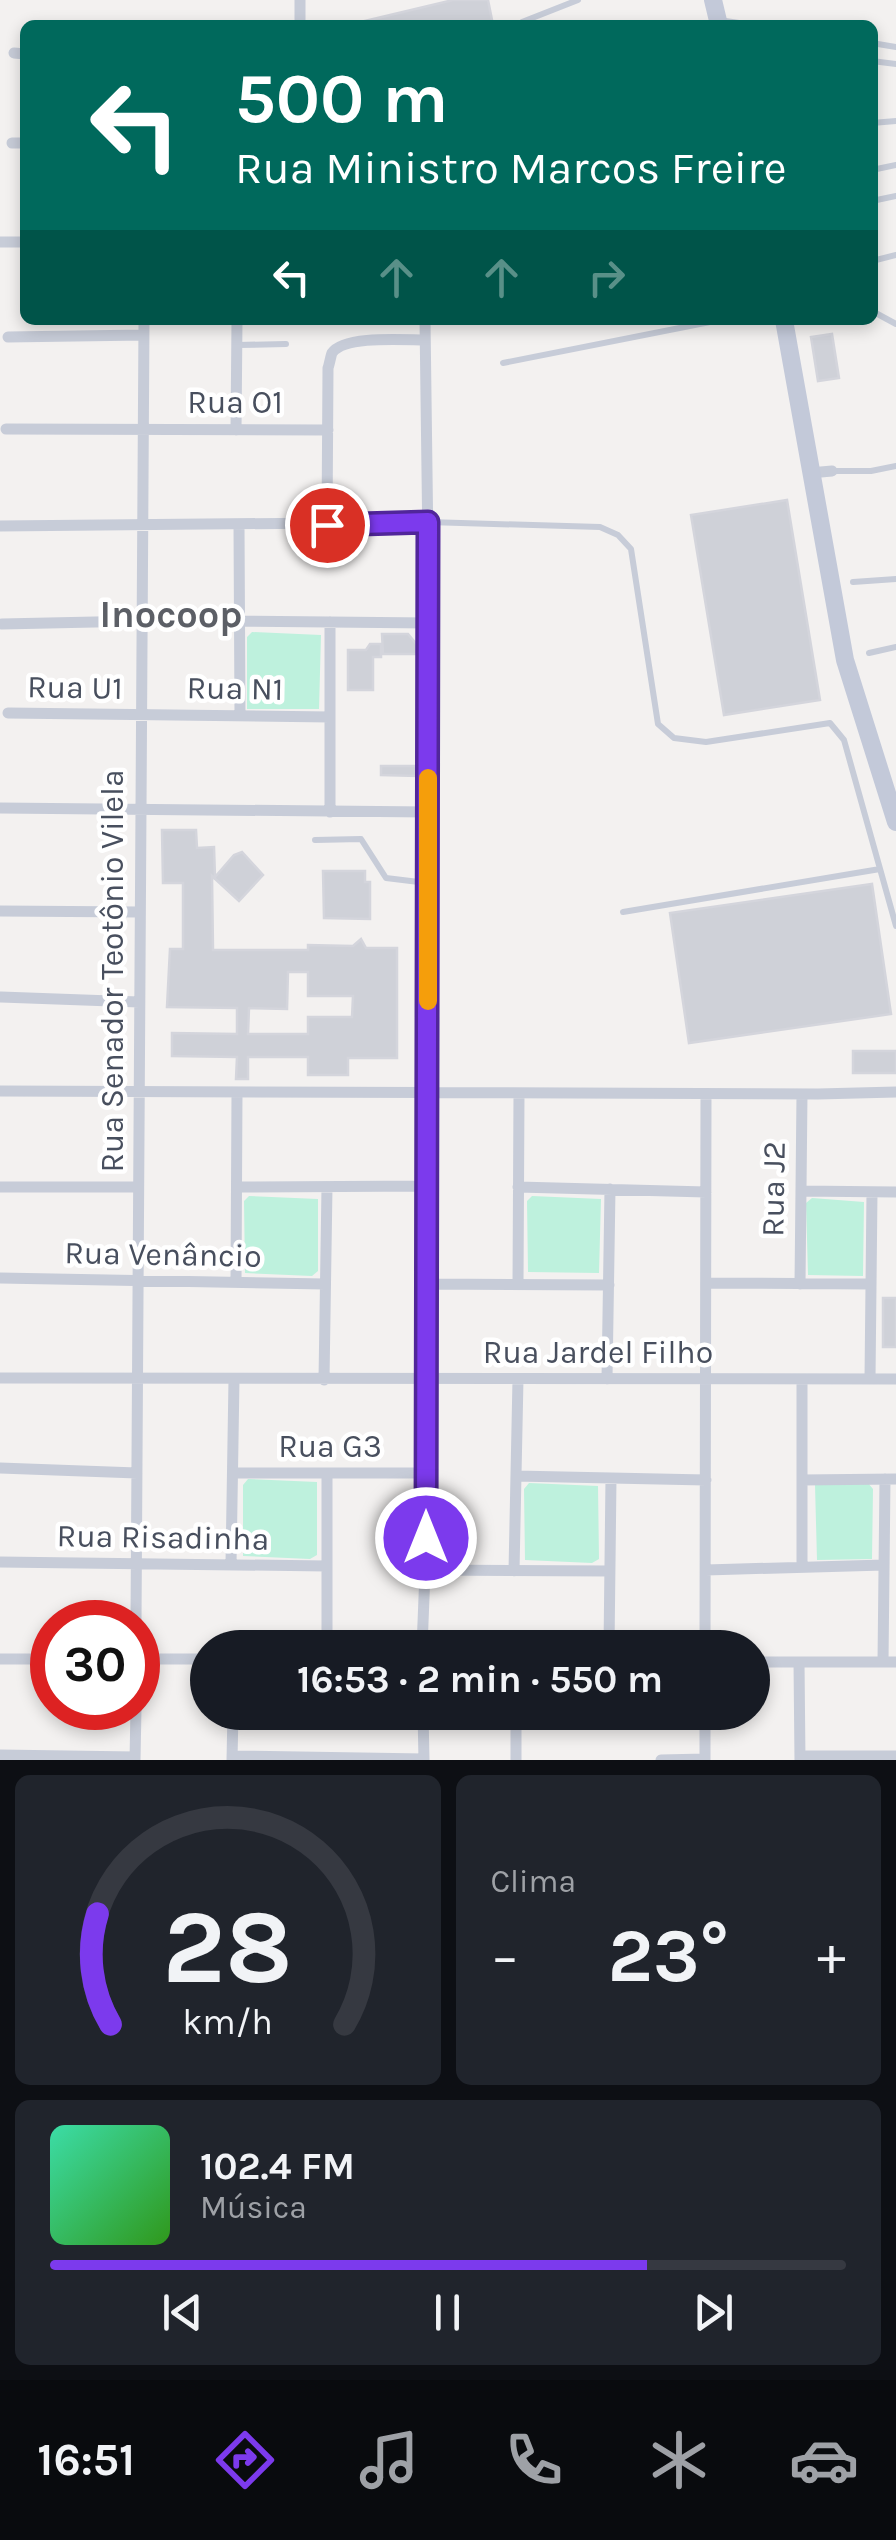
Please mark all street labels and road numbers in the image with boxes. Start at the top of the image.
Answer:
street label: Rua O1 [187,384,283,421]
street label: Rua U1 [27,668,123,707]
street label: Rua N1 [186,669,284,708]
street label: Rua Senador Teotônio Vilela [94,769,131,1173]
street label: Rua J2 [754,1141,793,1237]
street label: Rua Venâncio [64,1234,262,1275]
street label: Rua Jardel Filho [483,1334,713,1371]
street label: Rua G3 [278,1428,382,1465]
street label: Rua Risadinha [56,1517,270,1558]

